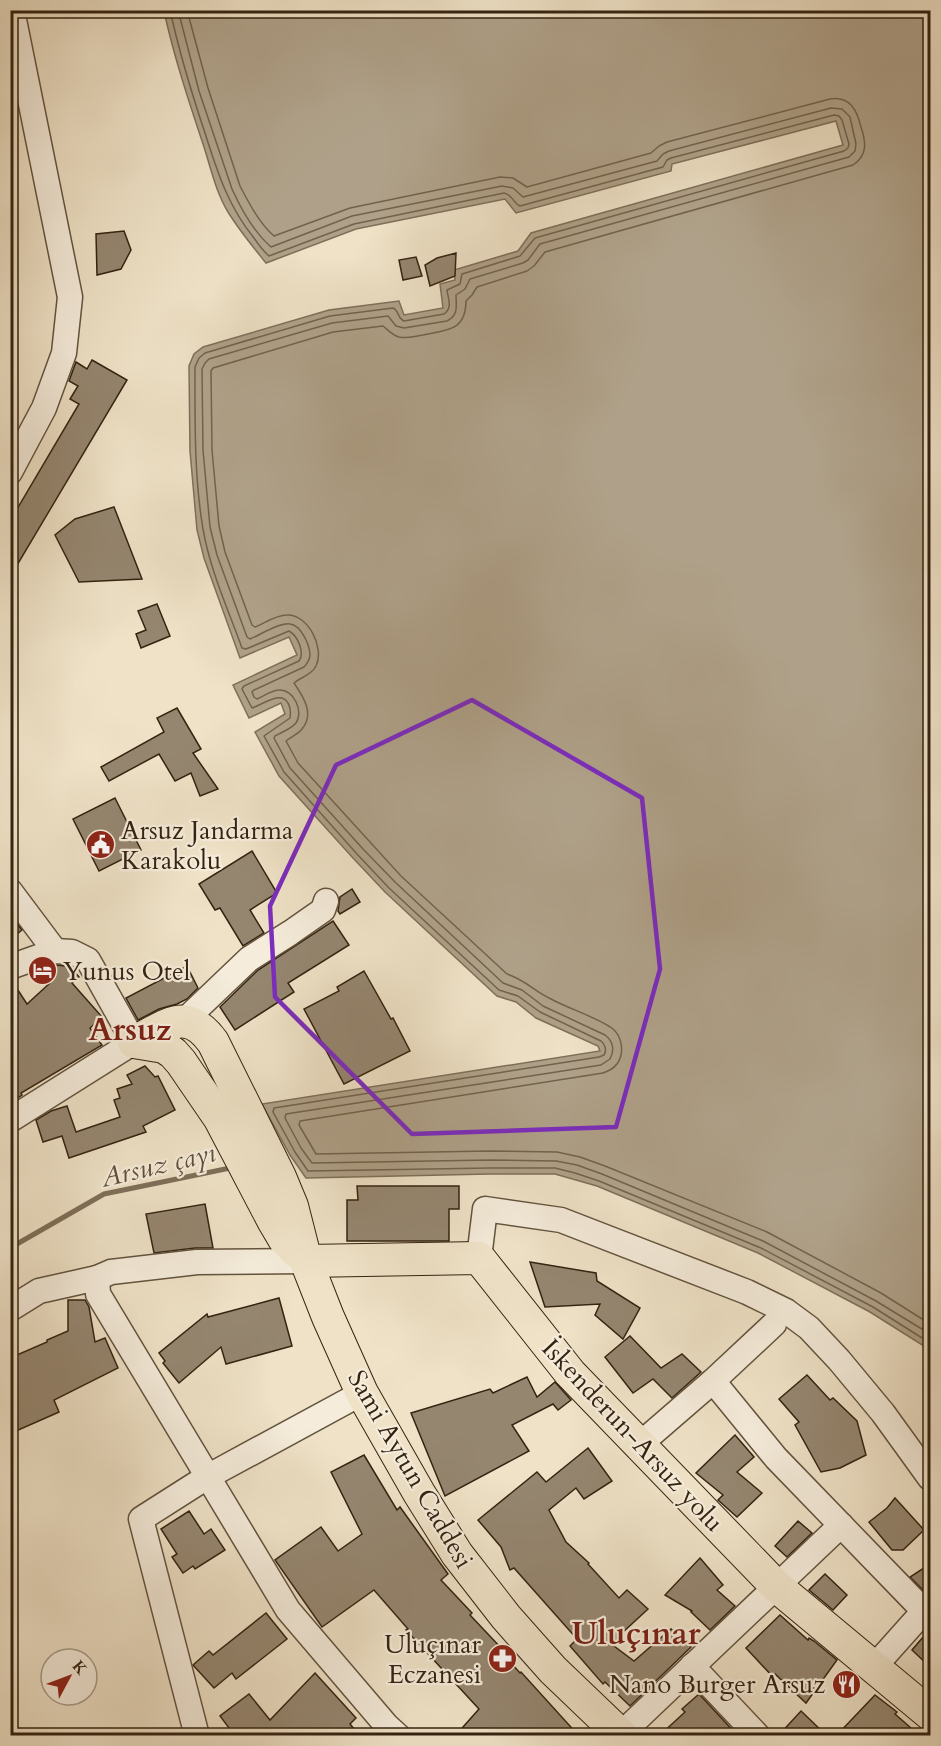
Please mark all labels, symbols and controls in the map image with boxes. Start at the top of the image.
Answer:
place label: Arsuz Jandarma Karakolu [121,813,293,878]
public building icon: Arsuz Jandarma Karakolu [84,829,116,861]
place label: Yunus Otel [63,954,191,989]
hotel icon: Yunus Otel [26,955,58,987]
district label: Arsuz [88,1008,172,1052]
water label: Arsuz çayı [96,1134,219,1197]
street label: İskenderun-Arsuz yolu [534,1331,731,1539]
street label: Sami Aytun Caddesi [340,1364,482,1575]
district label: Uluçınar [571,1612,701,1656]
place label: Uluçınar Eczanesi [384,1627,482,1692]
pharmacy icon: Uluçınar Eczanesi [486,1643,518,1675]
north arrow [39,1647,99,1707]
text: K [67,1656,92,1680]
place label: Nano Burger Arsuz [609,1667,825,1702]
restaurant icon: Nano Burger Arsuz [830,1668,862,1700]

